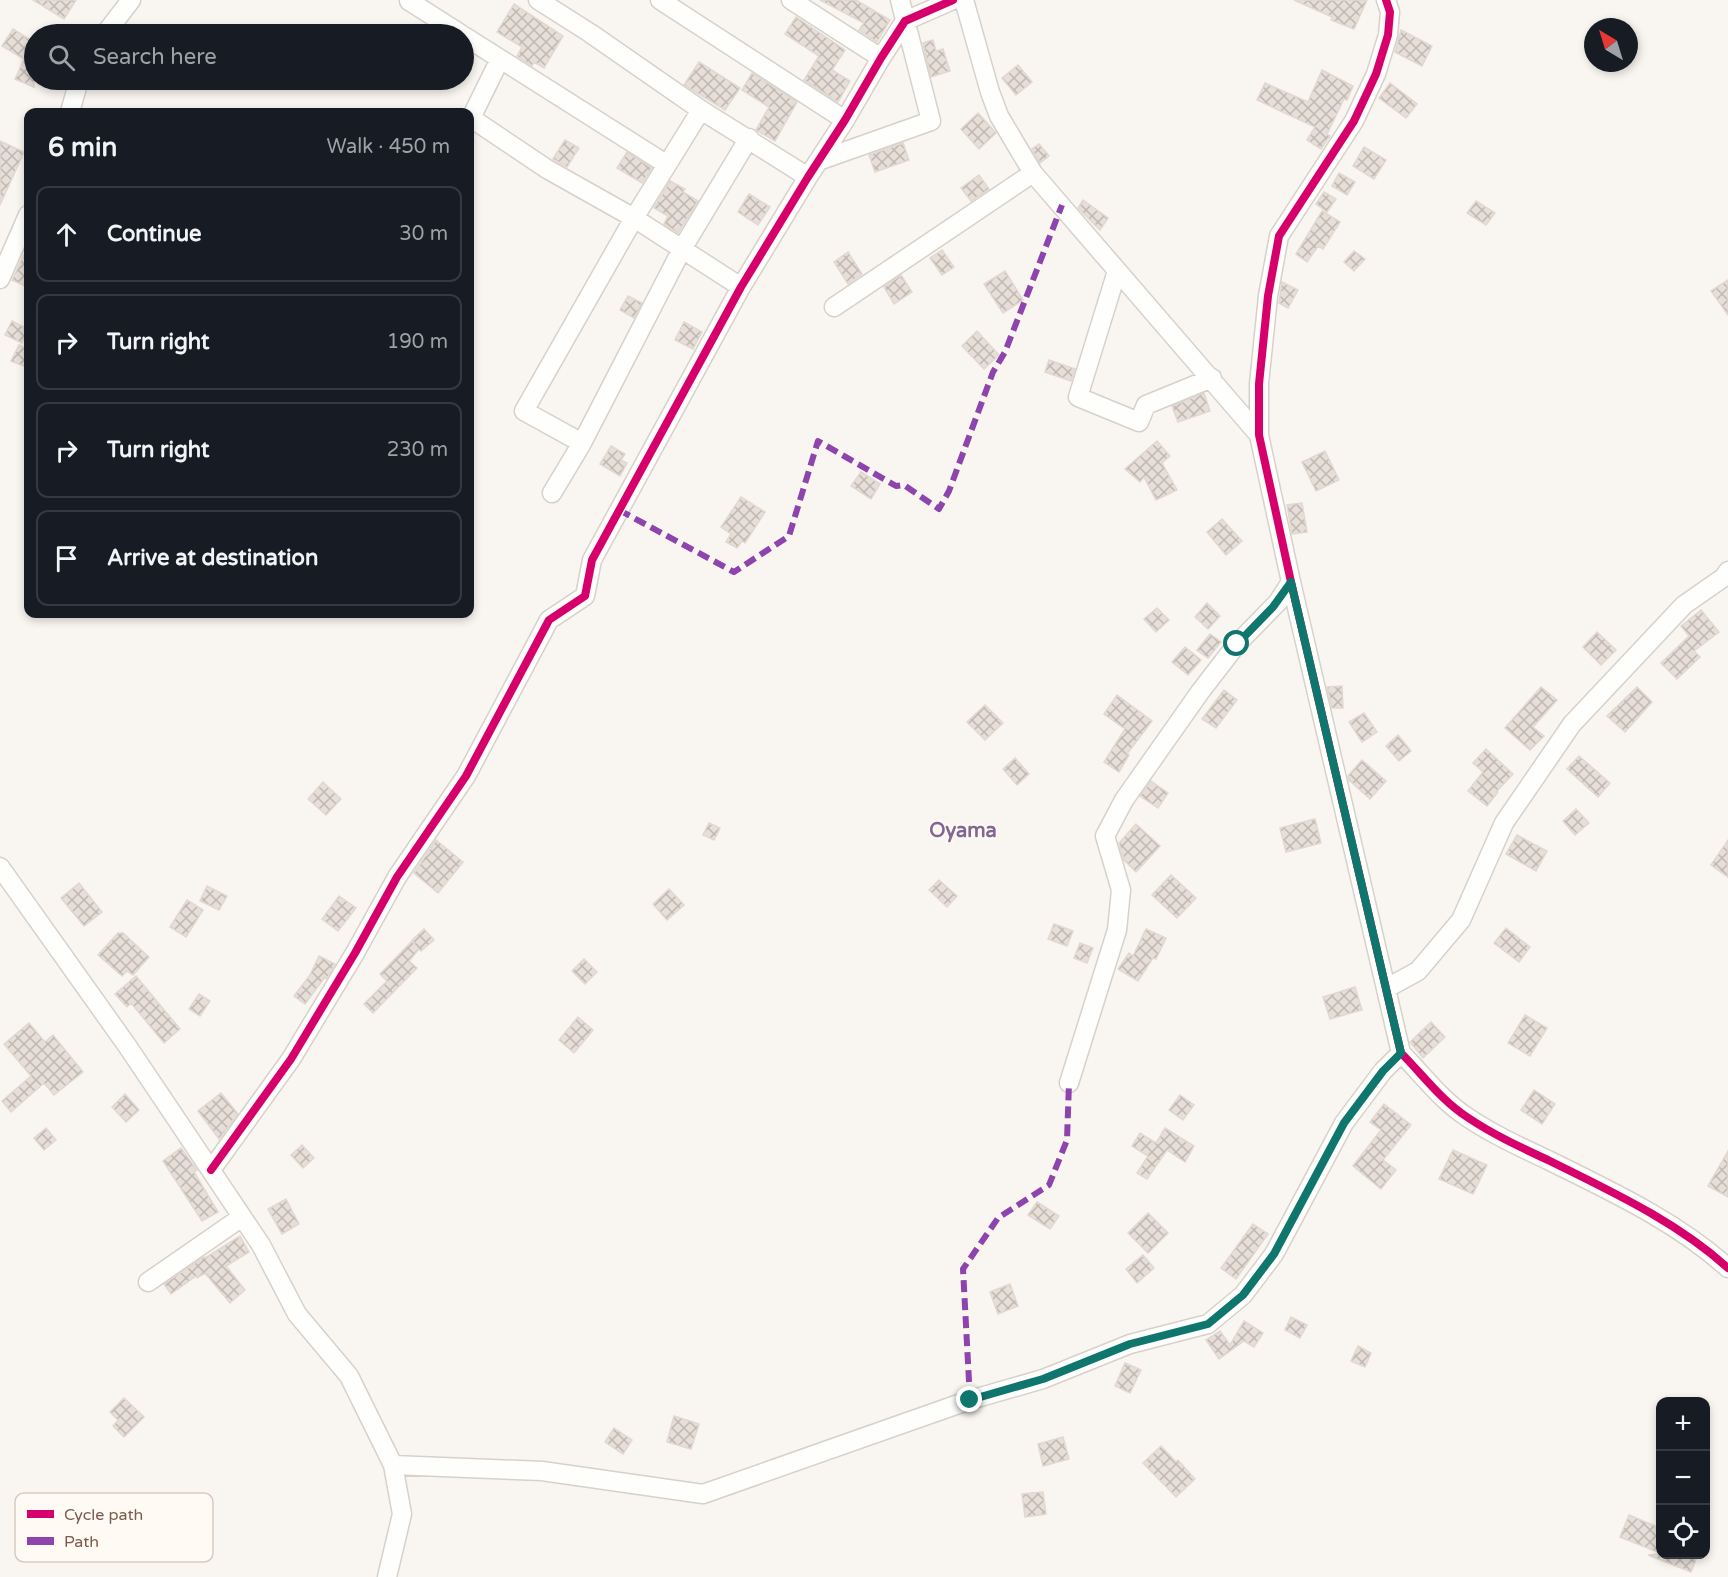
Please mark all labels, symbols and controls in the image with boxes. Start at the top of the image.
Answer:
north arrow [1584,18,1638,72]
search box [24,24,474,90]
icon: search [45,41,78,74]
text: Search here [93,44,217,70]
text: 6 min [48,132,117,163]
text: Walk · 450 m [327,135,450,159]
icon: ahead [50,218,83,251]
text: Continue [107,221,202,247]
text: 30 m [399,222,448,246]
icon: right [50,326,83,359]
text: Turn right [107,329,209,355]
text: 190 m [387,330,448,354]
icon: right [50,434,83,467]
text: Turn right [107,437,209,463]
text: 230 m [387,438,448,462]
icon: arrive [50,542,83,575]
text: Arrive at destination [107,545,318,571]
route start [1223,630,1249,656]
district label: Oyama [929,819,997,843]
route end [956,1386,982,1412]
map controls [1656,1397,1710,1559]
button: + [1656,1397,1710,1451]
button: − [1656,1451,1710,1505]
legend [15,1493,213,1562]
text: Cycle path [64,1505,143,1525]
button: locate [1656,1505,1710,1559]
text: Path [64,1532,99,1552]

